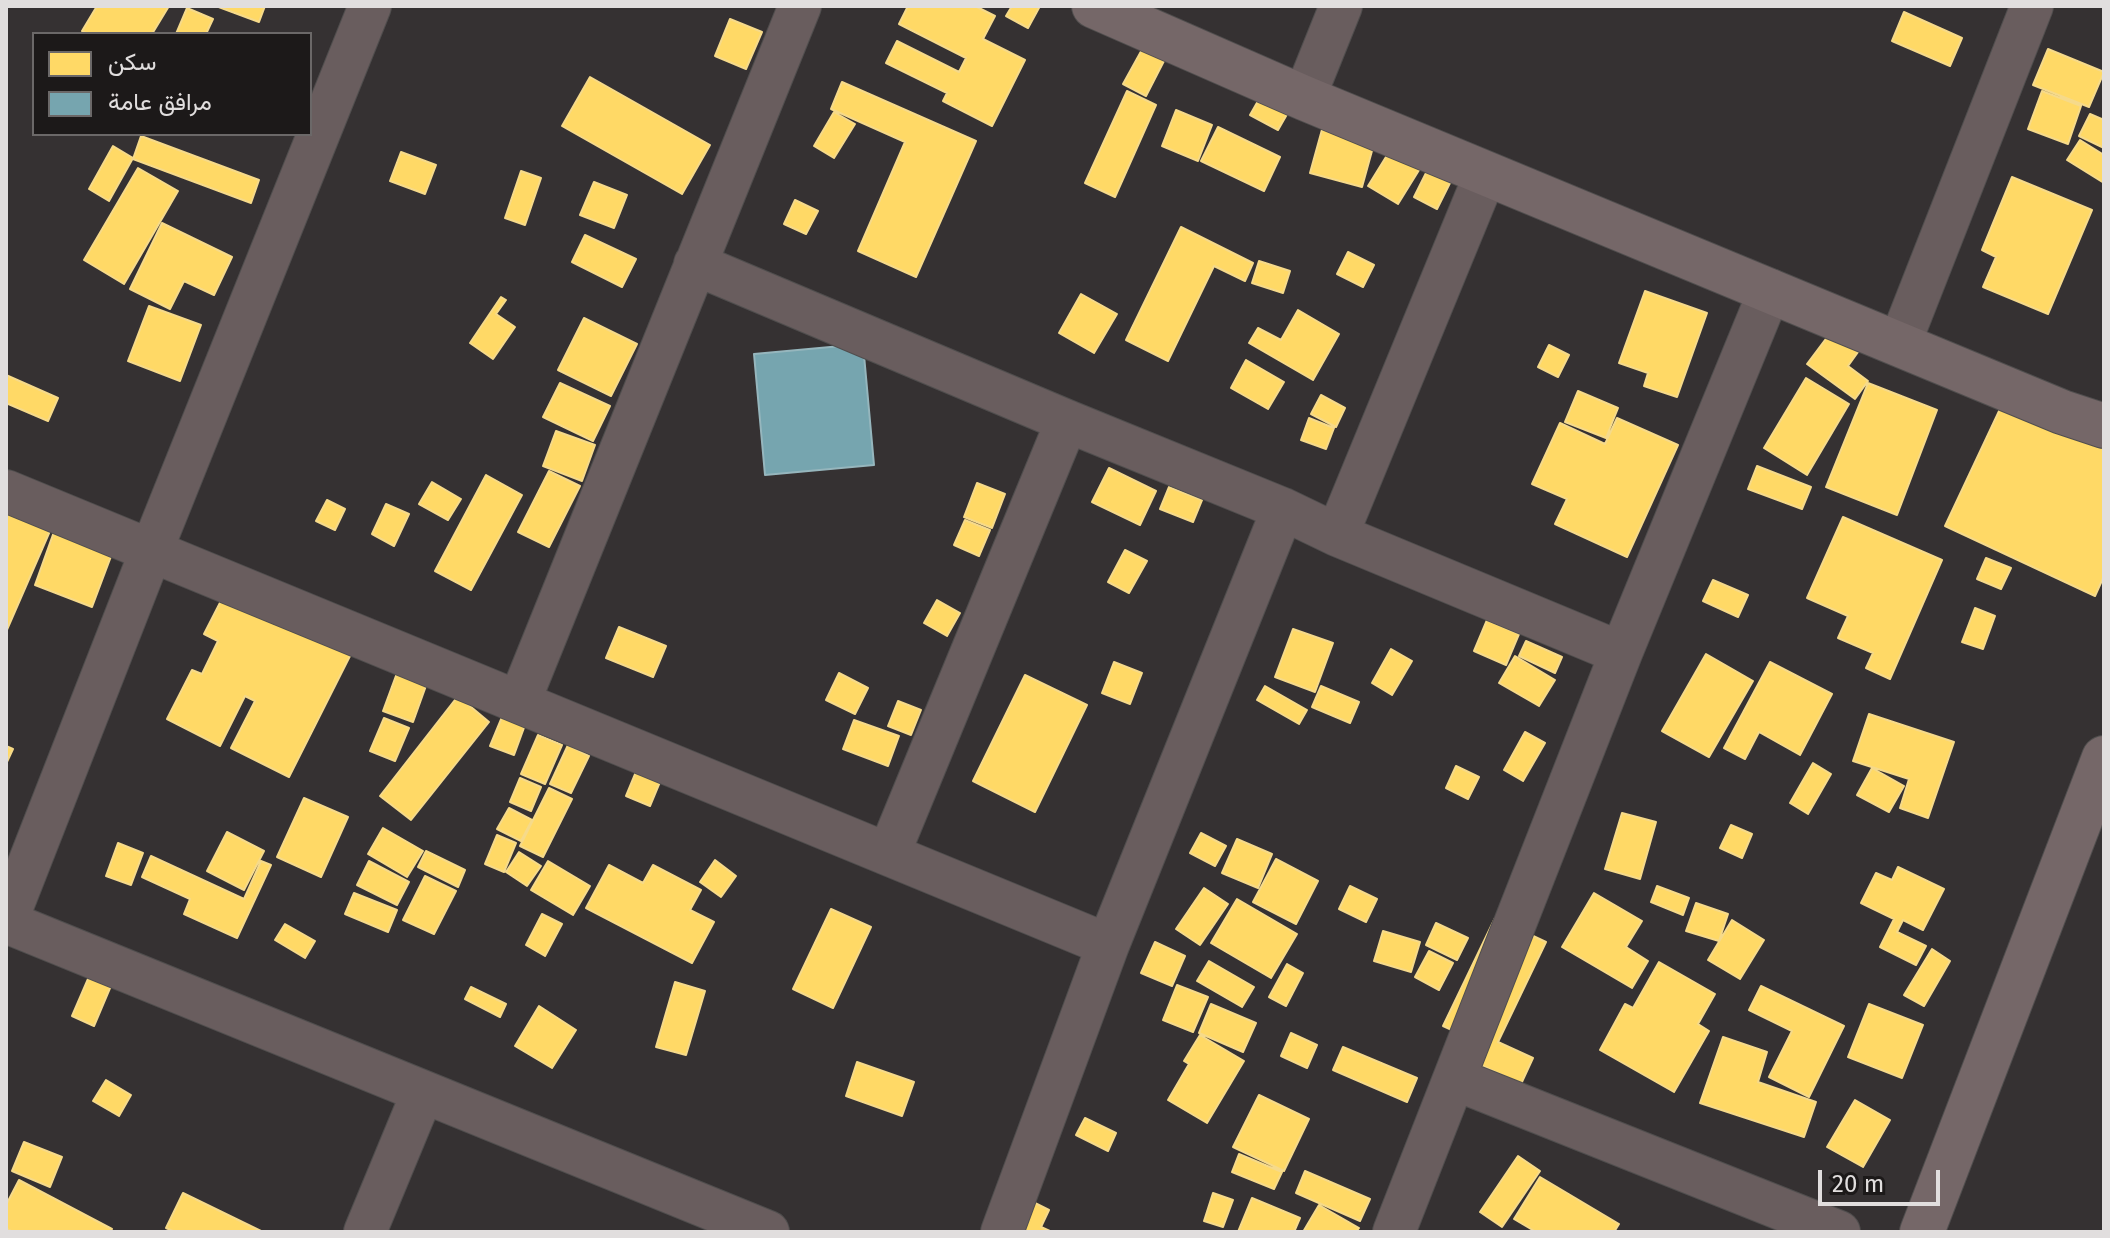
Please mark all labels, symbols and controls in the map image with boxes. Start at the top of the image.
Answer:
legend [32,32,312,136]
text: سكن [108,48,157,76]
text: مرافق عامة [108,88,212,116]
scale bar [1822,1154,1944,1204]
text: 20 m [1832,1170,1884,1198]

